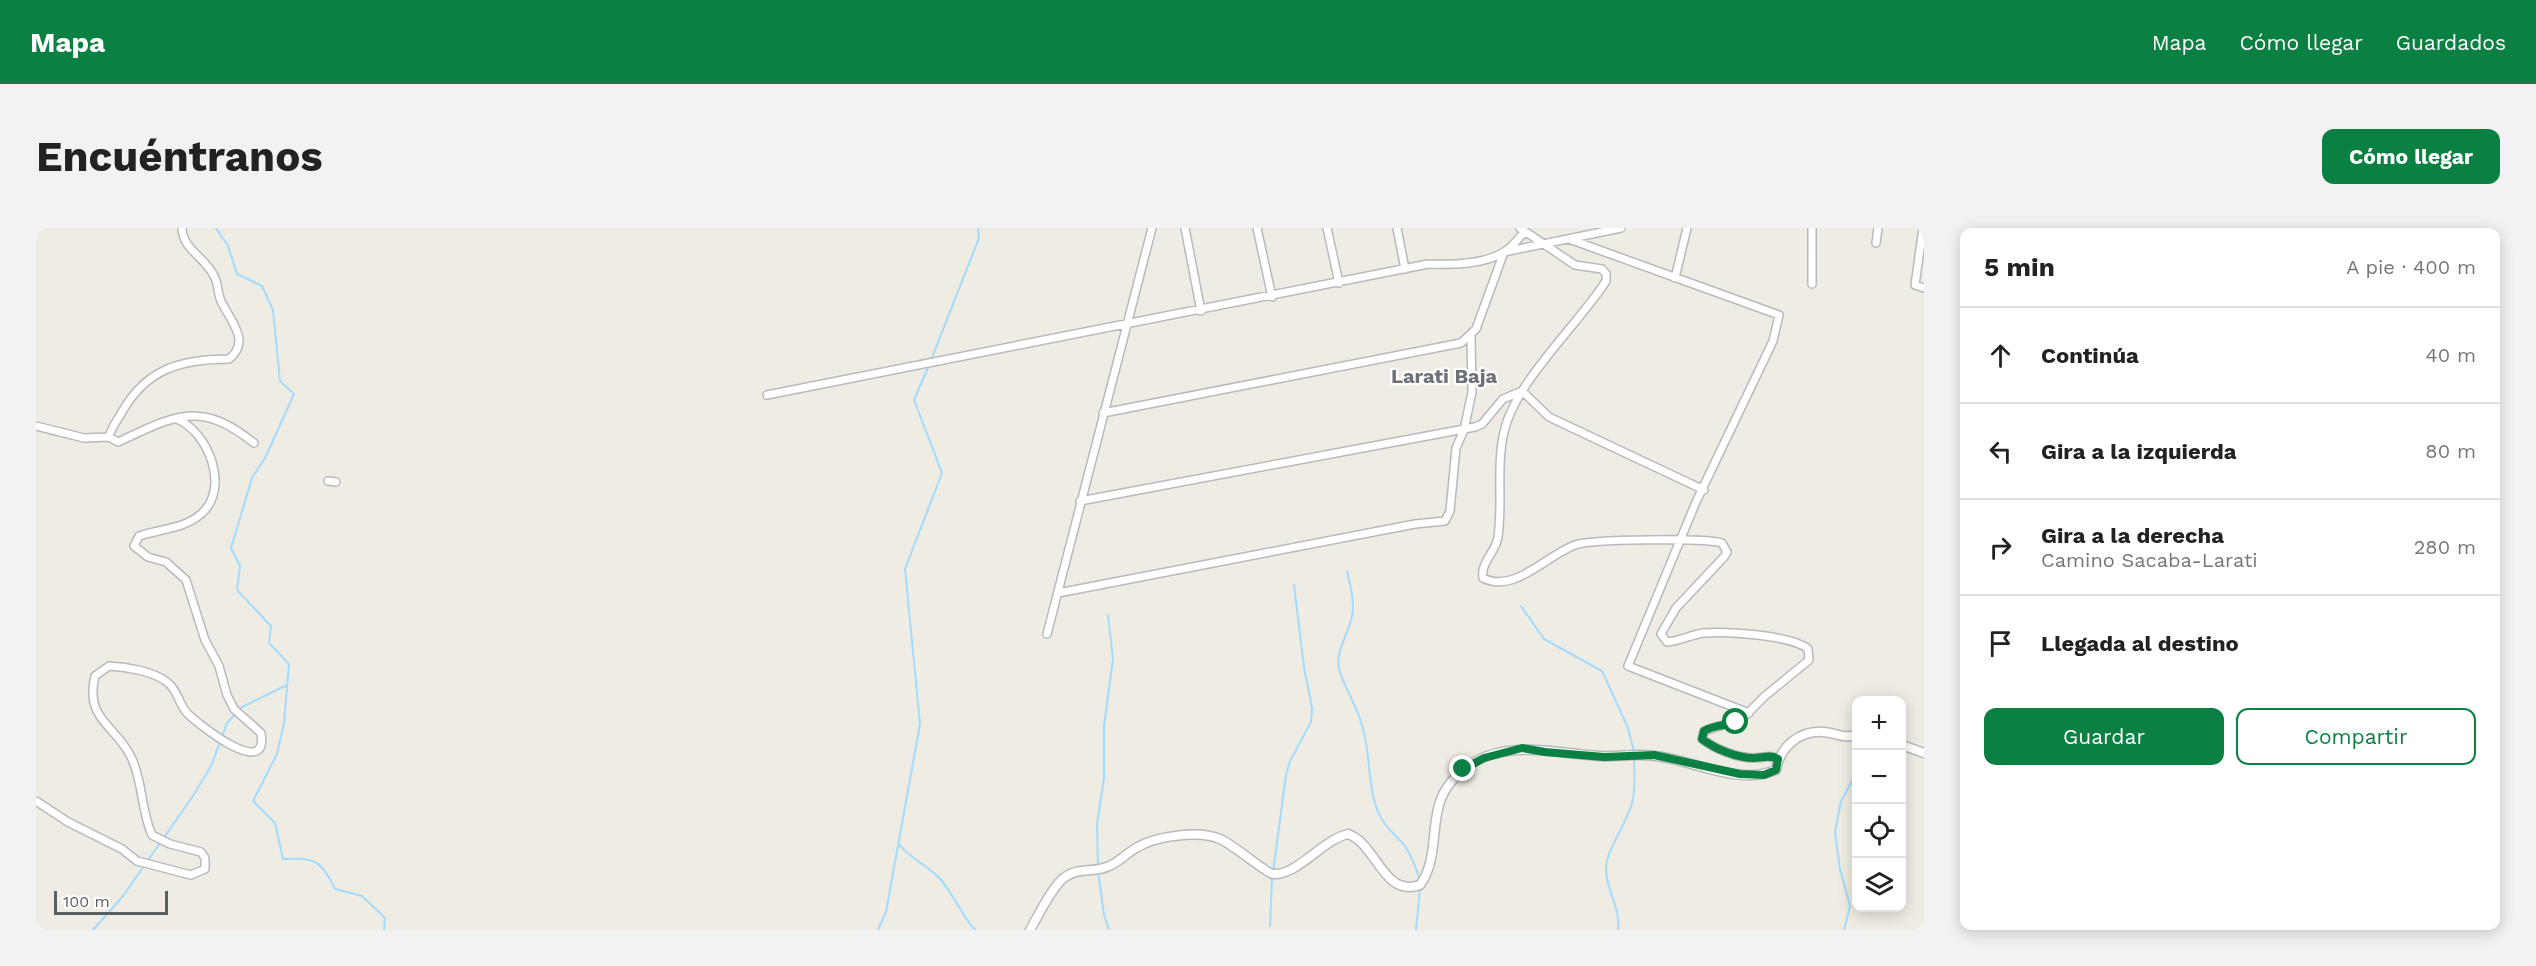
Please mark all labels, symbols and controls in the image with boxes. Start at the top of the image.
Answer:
text: Mapa [30,26,105,59]
text: Mapa [2152,30,2206,55]
text: Cómo llegar [2239,30,2363,55]
text: Guardados [2396,30,2506,55]
button: Cómo llegar [2322,129,2500,184]
text: Encuéntranos [36,132,323,181]
text: 5 min [1984,252,2055,282]
text: A pie · 400 m [2346,255,2476,279]
icon: ahead [1984,339,2017,372]
text: Continúa [2041,343,2139,368]
text: 40 m [2425,343,2476,367]
district label: Larati Baja [1391,364,1498,388]
icon: left [1984,435,2017,468]
text: Gira a la izquierda [2041,439,2237,464]
text: 80 m [2425,439,2476,463]
text: Gira a la derecha [2041,523,2224,548]
icon: right [1984,531,2017,564]
text: 280 m [2414,535,2476,559]
text: Camino Sacaba-Larati [2041,548,2258,572]
icon: arrive [1984,627,2017,660]
text: Llegada al destino [2041,631,2239,656]
map controls [1852,696,1906,912]
button: + [1852,696,1906,750]
route start [1722,708,1748,734]
button: Guardar [1984,708,2224,765]
button: Compartir [2236,708,2476,765]
button: − [1852,750,1906,804]
route end [1449,755,1475,781]
button: locate [1852,804,1906,858]
button: layers [1852,858,1906,912]
scale bar [54,888,168,916]
text: 100 m [63,892,110,911]

